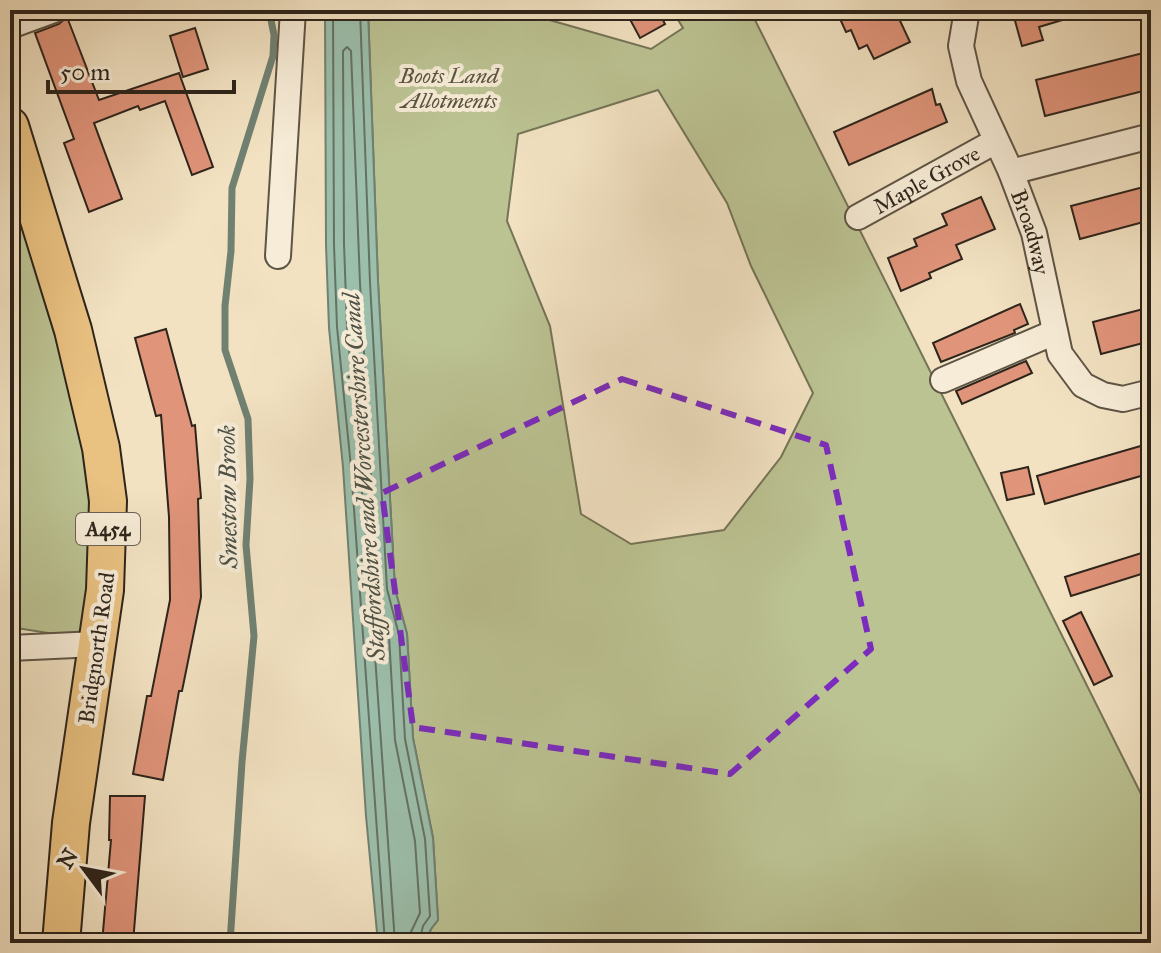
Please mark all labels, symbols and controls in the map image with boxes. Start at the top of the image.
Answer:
scale bar [48,44,234,94]
text: 50 m [60,57,110,87]
park label: Boots Land Allotments [398,62,500,114]
street label: Maple Grove [869,140,985,220]
street label: Broadway [1005,186,1056,278]
water label: Staffordshire and Worcestershire Canal [336,289,393,663]
water label: Smestow Brook [212,425,244,570]
road number: A454 [76,513,140,545]
street label: Bridgnorth Road [72,570,121,726]
north arrow [44,829,124,909]
text: N [51,843,84,874]

